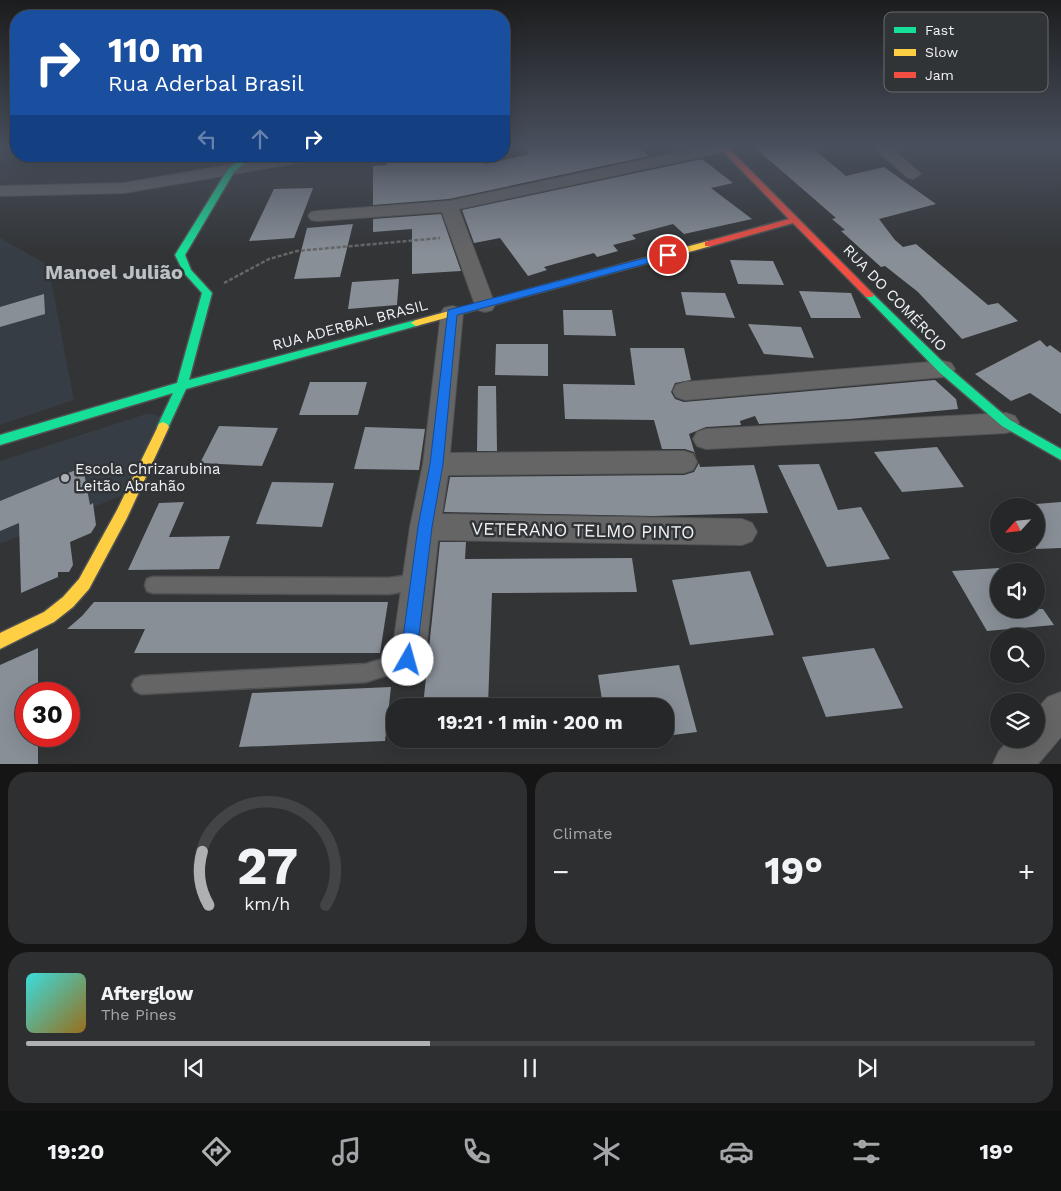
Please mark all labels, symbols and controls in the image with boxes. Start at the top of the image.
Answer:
legend [884,12,1048,92]
text: Fast [925,22,954,38]
text: 110 m [108,29,204,71]
icon: right [25,30,90,95]
text: Slow [925,44,958,60]
text: Jam [925,67,954,83]
text: Rua Aderbal Brasil [108,71,304,96]
icon: left [193,125,221,153]
icon: ahead [246,125,274,153]
icon: right [299,125,327,153]
pin [647,234,689,276]
icon: arrive [654,241,682,269]
street label: RUA DO COMÉRCIO [839,241,951,355]
district label: Manoel Julião [45,260,183,284]
street label: RUA ADERBAL BRASIL [270,296,430,354]
place label: Escola Chrizarubina Leitão Abrahão [75,460,221,495]
marker: Escola Chrizarubina Leitão Abrahão [59,472,71,484]
north arrow [990,498,1045,552]
map controls [990,498,1045,748]
street label: VETERANO TELMO PINTO [471,518,695,542]
button: sound [990,563,1045,618]
button: search [990,628,1045,683]
position arrow [381,633,433,685]
speed limit sign: 30 [15,682,80,747]
button: layers [990,693,1045,748]
text: 19:21 · 1 min · 200 m [437,711,623,734]
text: Climate [553,824,613,843]
text: 27 [236,836,298,897]
text: 19° [764,849,823,893]
text: − [553,855,569,888]
text: + [1018,855,1035,888]
text: km/h [244,893,290,914]
text: Afterglow [101,982,193,1005]
text: The Pines [101,1005,177,1024]
icon: previous [180,1054,208,1082]
icon: pause [516,1054,544,1082]
icon: next [853,1054,881,1082]
icon: directions [199,1134,234,1169]
icon: music [329,1134,364,1169]
icon: phone [459,1134,494,1169]
icon: climate [589,1134,624,1169]
icon: car [719,1134,754,1169]
icon: filters [849,1134,884,1169]
text: 19:20 [48,1139,104,1164]
text: 19° [979,1139,1013,1164]

